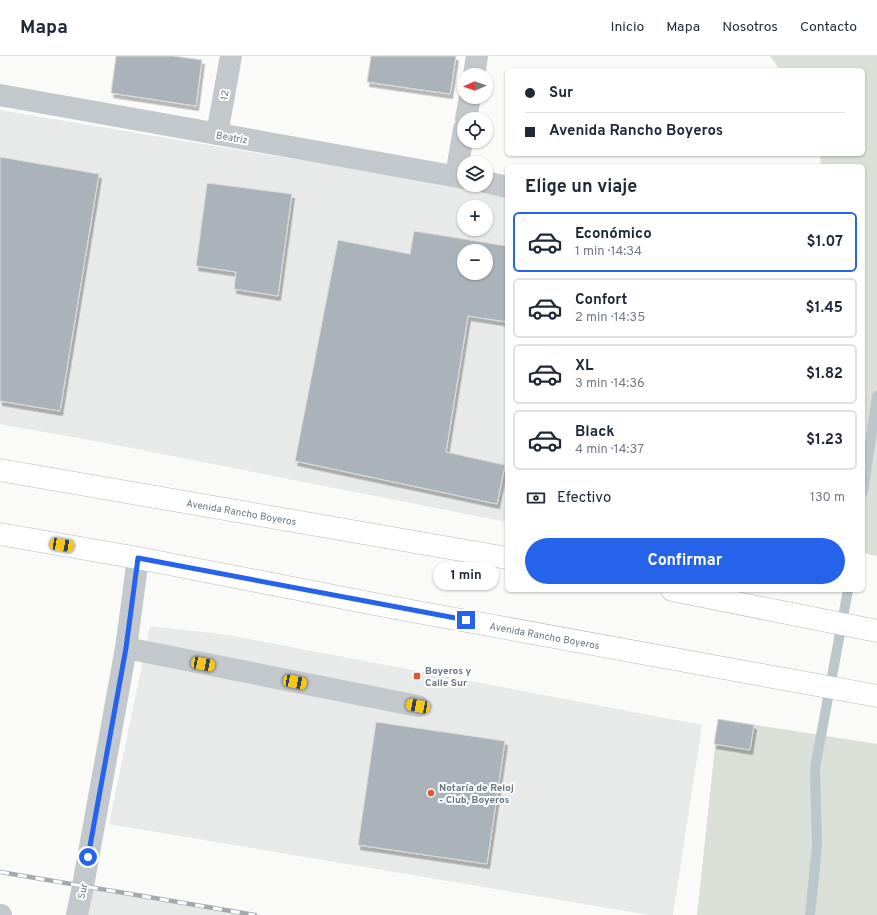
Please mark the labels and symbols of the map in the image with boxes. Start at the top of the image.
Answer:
north arrow [457,68,493,104]
street label: 12 [218,89,233,101]
street label: Beatriz [215,129,249,148]
street label: Avenida Rancho Boyeros [185,497,297,529]
car [49,537,75,553]
callout: 1 min [433,562,499,590]
route end [457,611,475,629]
street label: Avenida Rancho Boyeros [488,620,601,653]
car [190,656,216,672]
place label: Boyeros y Calle Sur [425,665,472,690]
marker: Boyeros y Calle Sur [412,671,422,681]
car [282,674,308,690]
car [405,698,431,714]
place label: Notaría de Reloj - Club, Boyeros [439,782,514,807]
marker: Notaría de Reloj - Club, Boyeros [426,788,436,798]
route start [79,848,97,866]
street label: Sur [75,882,91,900]

